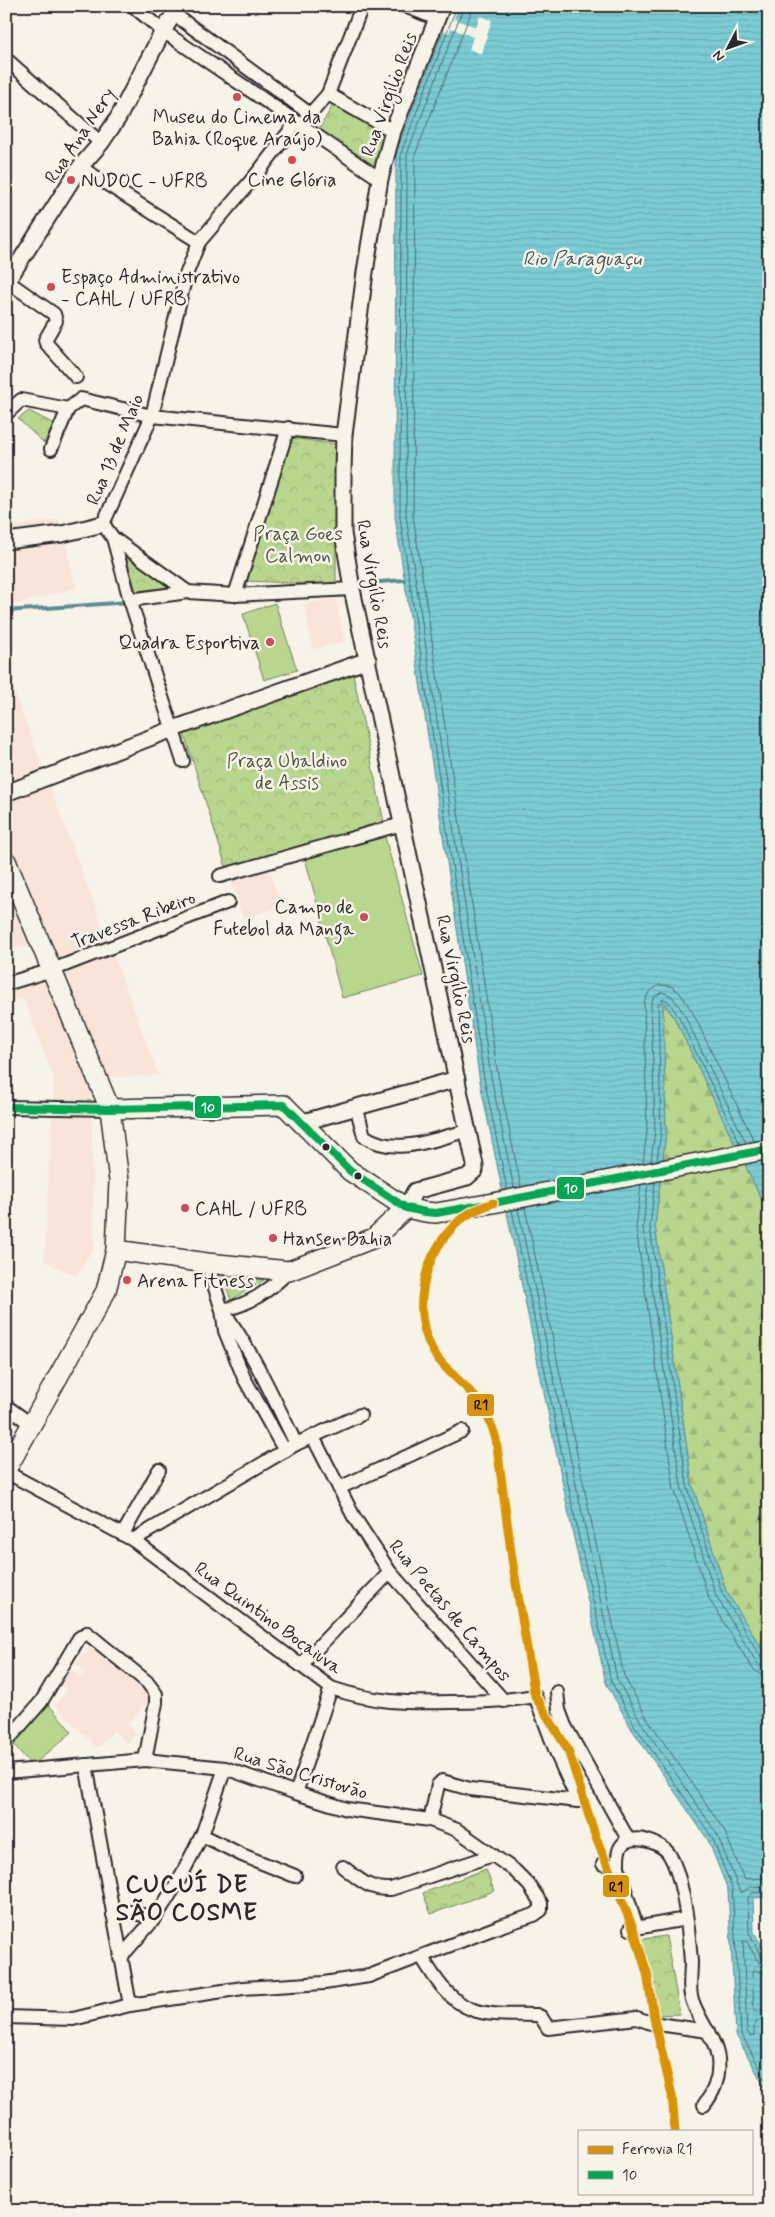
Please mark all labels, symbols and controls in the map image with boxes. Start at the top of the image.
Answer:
north arrow [702,22,752,72]
street label: Rua Virgílio Reis [355,28,426,161]
text: N [709,46,729,65]
street label: Rua Ana Nery [39,83,122,189]
marker: Museu do Cinema da Bahia (Roque Araújo) [231,91,243,103]
place label: Museu do Cinema da Bahia (Roque Araújo) [152,105,322,152]
marker: Cine Glória [286,154,298,166]
place label: Cine Glória [247,168,337,193]
place label: NUDOC - UFRB [81,169,207,194]
marker: NUDOC - UFRB [65,174,77,186]
water label: Rio Paraguaçu [523,246,642,275]
place label: Espaço Administrativo - CAHL / UFRB [61,265,240,312]
marker: Espaço Administrativo - CAHL / UFRB [45,281,57,293]
street label: Rua 13 de Maio [81,390,150,509]
street label: Rua Virgílio Reis [348,518,397,652]
park label: Praça Goes Calmon [253,522,343,569]
place label: Quadra Esportiva [118,631,260,656]
marker: Quadra Esportiva [264,636,276,648]
park label: Praça Ubaldino de Assis [227,749,347,796]
street label: Travessa Ribeiro [68,885,199,956]
place label: Campo de Futebol da Manga [213,895,355,945]
marker: Campo de Futebol da Manga [358,911,370,923]
street label: Rua Virgílio Reis [428,913,481,1047]
line badge: 10 [194,1095,222,1119]
text: 10 [201,1099,215,1117]
unlabelled marker [321,1142,331,1152]
unlabelled marker [353,1171,363,1181]
line badge: 10 [556,1176,585,1200]
text: 10 [564,1180,578,1198]
place label: CAHL / UFRB [195,1197,307,1222]
marker: CAHL / UFRB [179,1202,191,1214]
place label: Hansen Bahia [283,1227,392,1252]
marker: Hansen Bahia [267,1232,279,1244]
place label: Arena Fitness [137,1269,254,1294]
marker: Arena Fitness [121,1274,133,1286]
line badge: R1 [466,1393,495,1417]
text: R1 [474,1396,488,1414]
street label: Rua Poetas de Campos [383,1535,517,1687]
street label: Rua Quintino Bocaiuva [189,1556,348,1681]
street label: Rua São Cristovão [230,1741,371,1806]
district label: CUCUÍ DE SÃO COSME [116,1868,258,1929]
line badge: R1 [602,1874,630,1898]
text: R1 [609,1878,623,1896]
legend [578,2130,752,2194]
text: Ferrovia R1 [622,2140,693,2160]
text: 10 [622,2166,637,2186]

